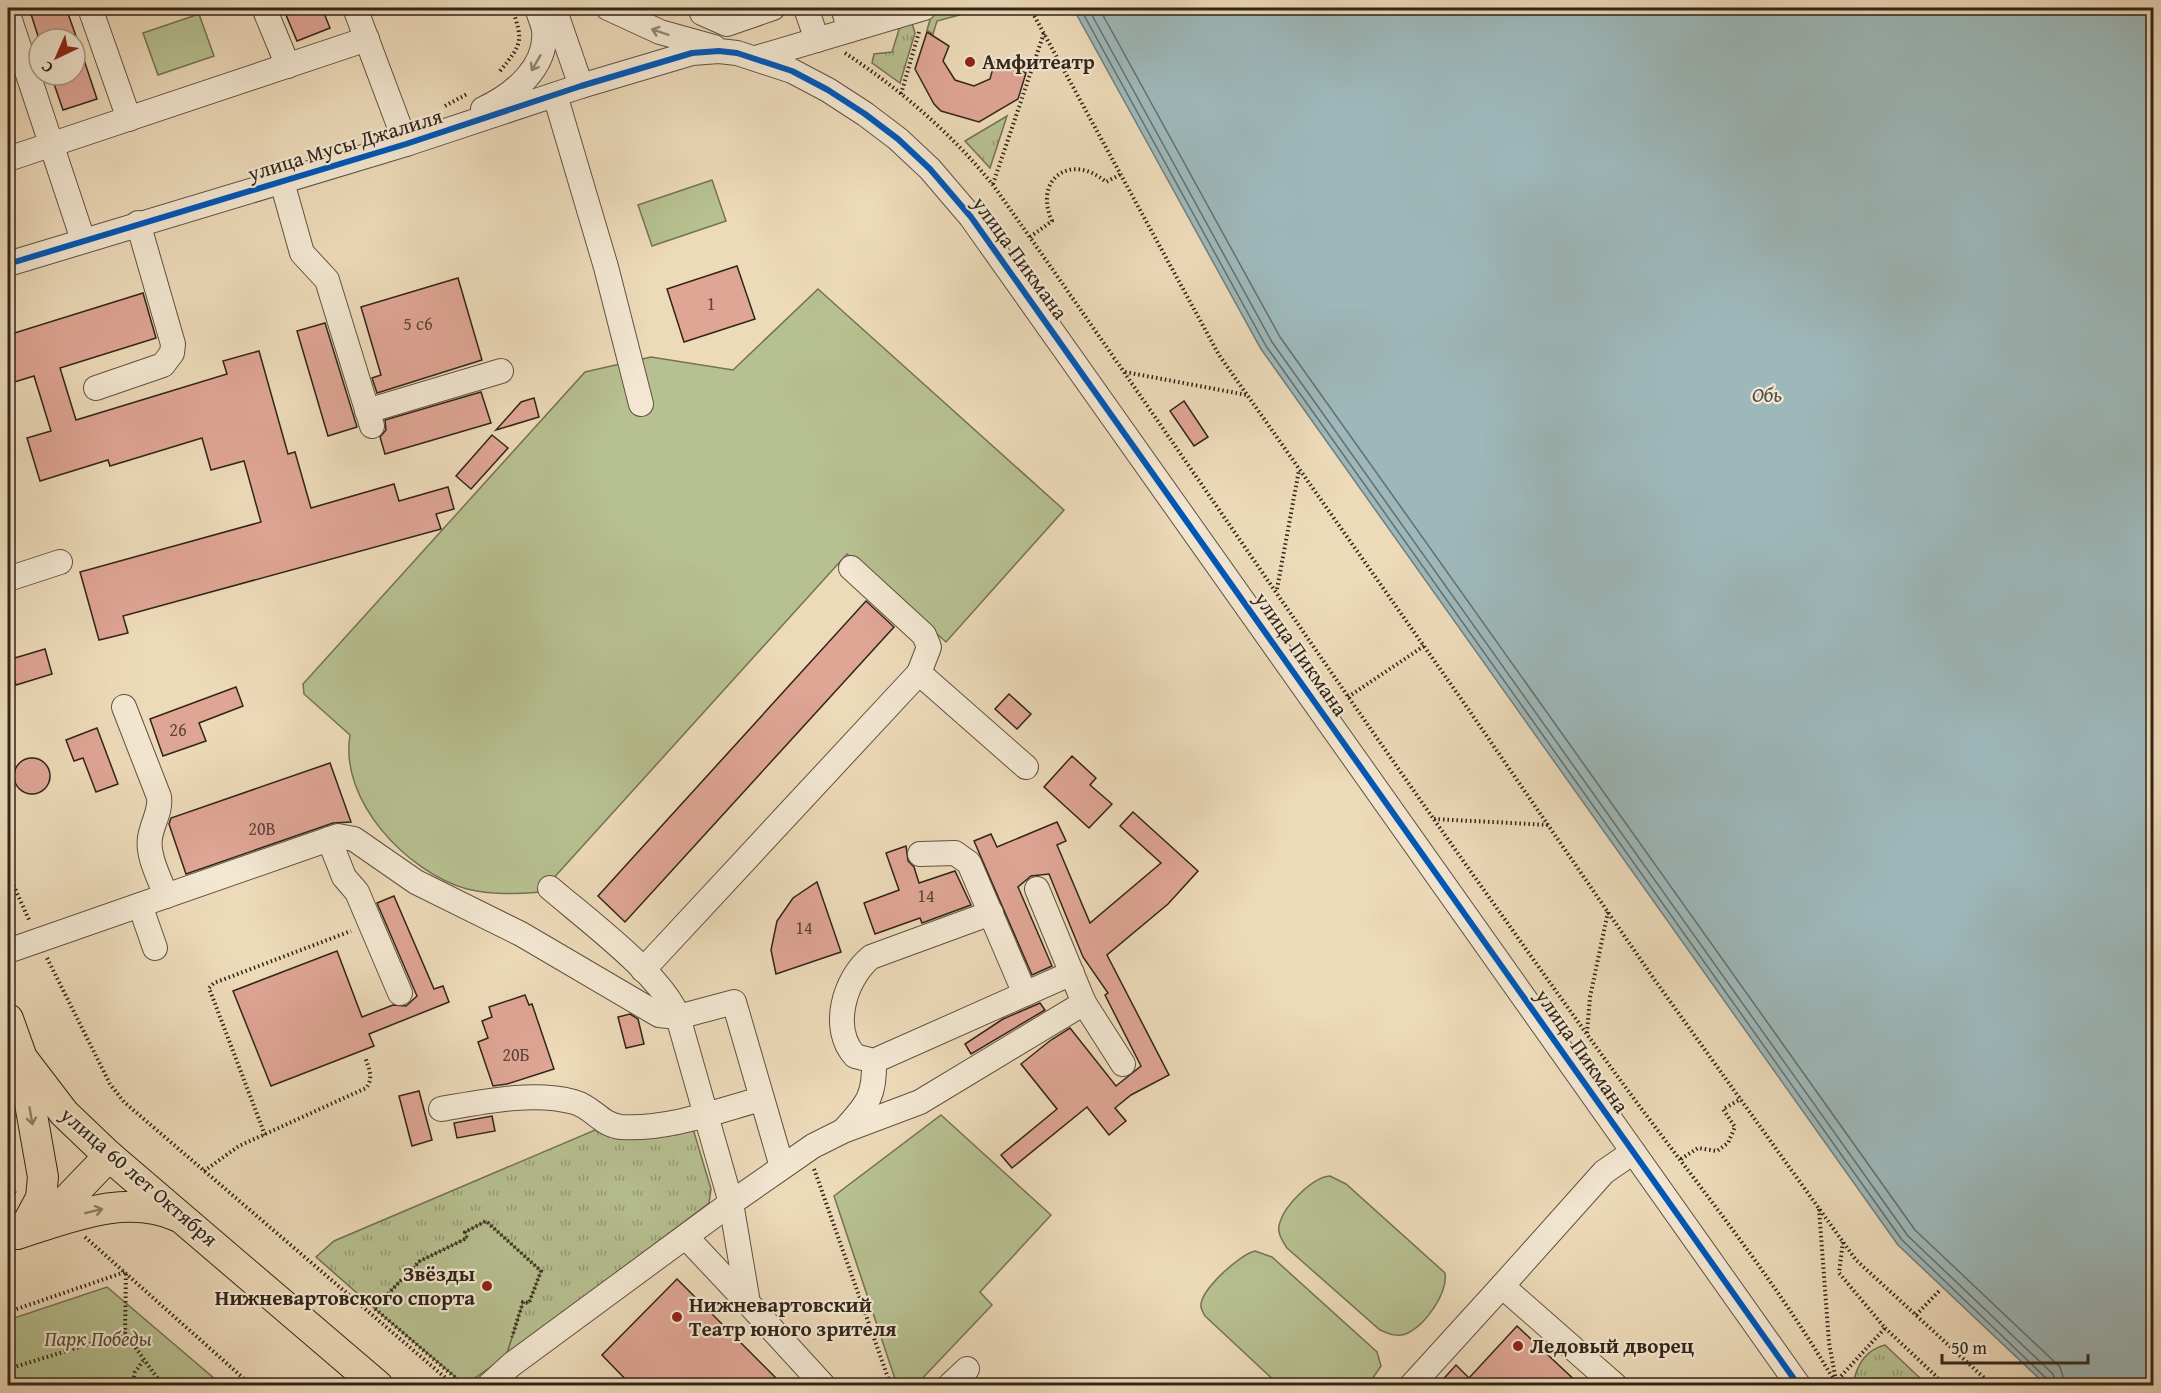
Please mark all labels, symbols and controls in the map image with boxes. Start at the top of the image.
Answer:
one-way arrow [651,25,670,36]
north arrow [27,27,87,87]
place label: Амфитеатр [982,46,1095,77]
one-way arrow [530,54,542,71]
marker: Амфитеатр [963,55,977,69]
text: С [35,56,58,80]
street label: улица Мусы Джалиля [243,100,446,189]
street label: улица Пикмана [965,189,1076,326]
house number: 1 [707,290,715,317]
house number: 5 с6 [403,310,433,337]
water label: Обь [1752,378,1782,410]
street label: улица Пикмана [1246,584,1356,722]
house number: 26 [169,716,187,743]
house number: 20В [248,815,276,842]
house number: 14 [917,882,935,909]
house number: 14 [795,914,813,941]
street label: улица Пикмана [1527,981,1637,1119]
house number: 20Б [502,1041,530,1068]
street label: улица 60 лет Октября [53,1099,225,1254]
one-way arrow [26,1105,37,1125]
one-way arrow [84,1205,103,1216]
place label: Звёзды Нижневартовского спорта [215,1258,475,1313]
marker: Звёзды Нижневартовского спорта [480,1279,494,1293]
place label: Нижневартовский Театр юного зрителя [689,1289,896,1344]
marker: Нижневартовский Театр юного зрителя [670,1310,684,1324]
park label: Парк Победы [44,1323,152,1354]
scale bar [1942,1327,2088,1365]
place label: Ледовый дворец [1530,1330,1695,1361]
text: 50 m [1951,1334,1987,1361]
marker: Ледовый дворец [1511,1339,1525,1353]

